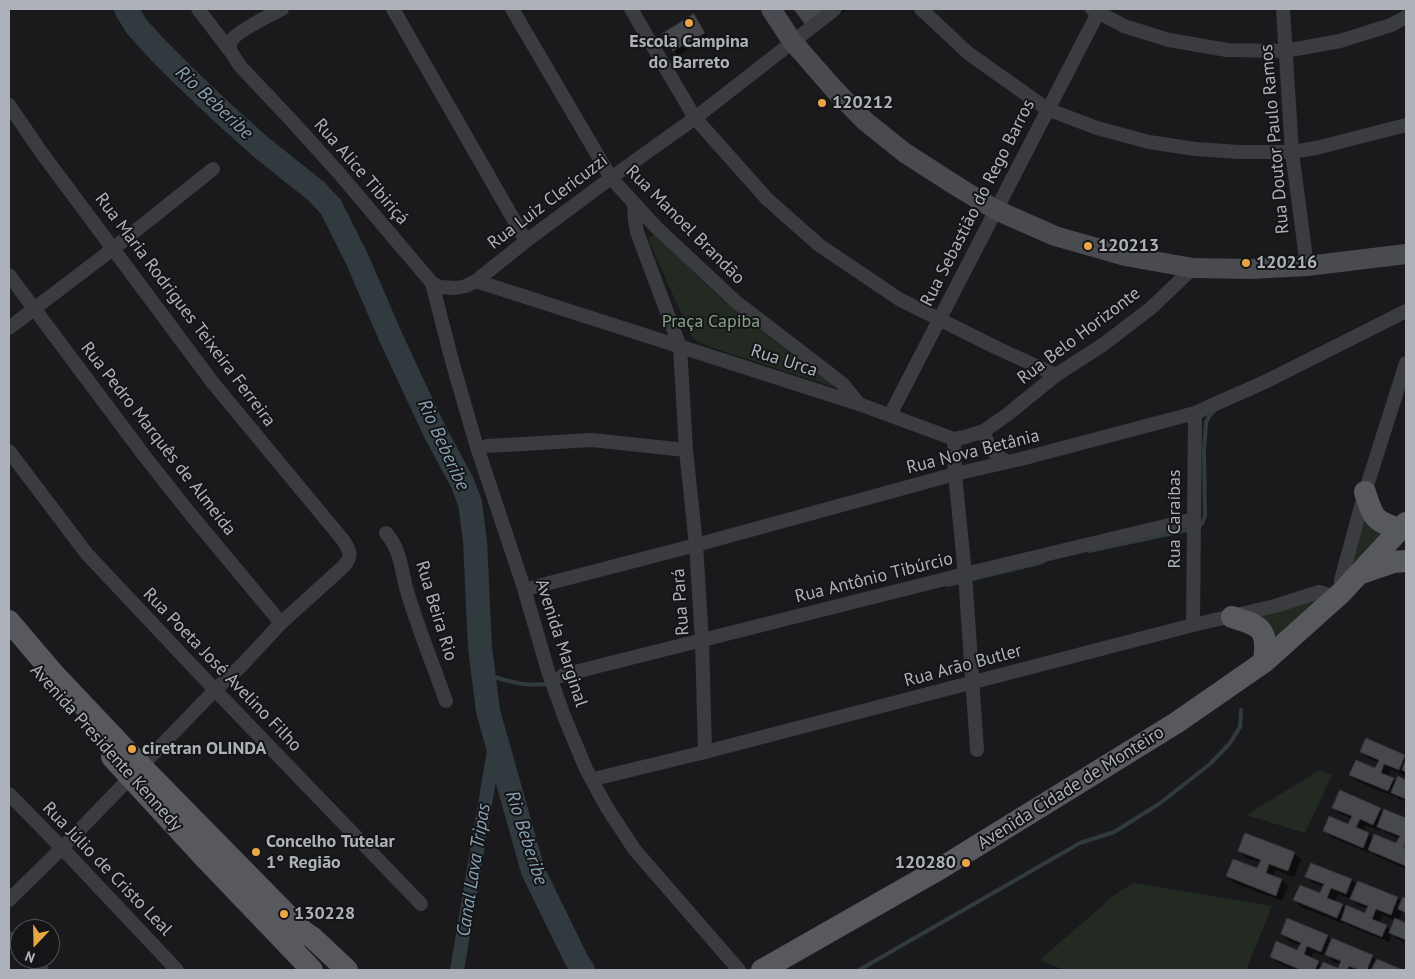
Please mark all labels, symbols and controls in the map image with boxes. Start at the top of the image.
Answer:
marker: Escola Campina do Barreto [683,17,695,29]
place label: Escola Campina do Barreto [629,31,749,74]
street label: Rua Doutor Paulo Ramos [1256,43,1294,235]
water label: Rio Beberibe [170,61,258,145]
place label: 120212 [832,92,893,114]
street label: Rua Sebastião do Rego Barros [916,96,1040,310]
marker: 120212 [816,97,828,109]
street label: Rua Alice Tibiriçá [309,115,413,229]
street label: Rua Luiz Clericuzzi [484,150,612,254]
street label: Rua Manoel Brandão [621,161,749,289]
street label: Rua Maria Rodrigues Teixeira Ferreira [90,189,280,431]
place label: 120213 [1098,235,1159,257]
marker: 120213 [1082,240,1094,252]
place label: 120216 [1256,252,1317,274]
marker: 120216 [1240,257,1252,269]
street label: Rua Belo Horizonte [1013,283,1145,389]
park label: Praça Capiba [662,311,760,333]
street label: Rua Pedro Marquês de Almeida [76,338,240,540]
street label: Rua Urca [748,340,820,382]
water label: Rio Beberibe [412,396,474,494]
street label: Rua Nova Betânia [904,425,1042,479]
street label: Rua Caraíbas [1164,470,1186,568]
street label: Rua Antônio Tibúrcio [793,548,955,608]
street label: Rua Beira Rio [411,558,461,664]
street label: Rua Pará [668,568,694,636]
street label: Avenida Marginal [530,576,592,710]
street label: Rua Poeta José Avelino Filho [138,584,306,756]
street label: Rua Arão Butler [902,640,1024,692]
street label: Avenida Presidente Kennedy [25,660,187,836]
street label: Avenida Cidade de Monteiro [974,722,1168,854]
place label: ciretran OLINDA [142,738,266,760]
marker: ciretran OLINDA [126,743,138,755]
water label: Rio Beberibe [500,788,552,888]
street label: Rua Júlio de Cristo Leal [38,798,176,940]
water label: Canal Lava Tripas [452,802,496,938]
place label: Concelho Tutelar 1° Região [266,831,395,874]
marker: Concelho Tutelar 1° Região [250,846,262,858]
place label: 120280 [895,852,956,874]
marker: 120280 [960,857,972,869]
place label: 130228 [294,903,355,925]
marker: 130228 [278,908,290,920]
north arrow [10,919,60,969]
text: N [22,947,38,967]

